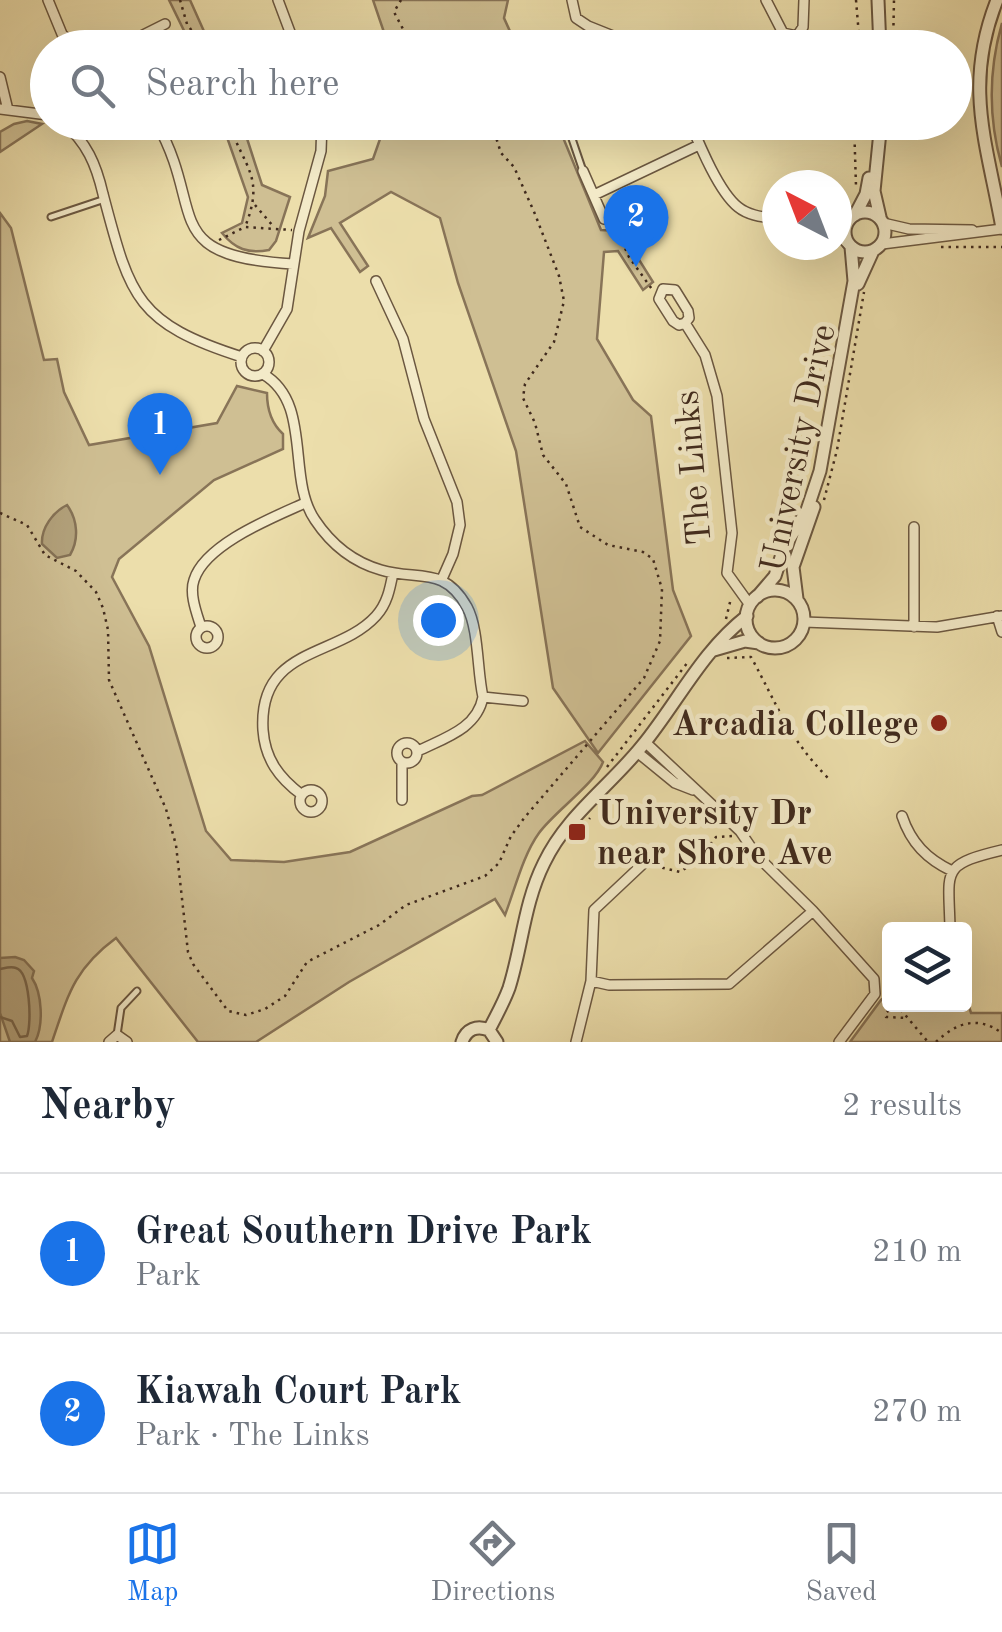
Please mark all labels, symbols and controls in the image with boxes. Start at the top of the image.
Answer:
search box [30,30,972,140]
icon: search [65,58,120,113]
text: Search here [145,66,340,104]
north arrow [762,170,852,260]
pin: 2 [604,184,668,267]
street label: University Drive [756,321,843,576]
street label: The Links [670,389,719,547]
pin: 1 [128,392,192,475]
your location [413,595,464,646]
place label: Arcadia College [672,708,919,743]
marker: Arcadia College [928,712,950,734]
place label: University Dr near Shore Ave [597,797,833,872]
marker: University Dr near Shore Ave [566,821,588,843]
map controls [882,922,972,1012]
button: layers [882,922,972,1012]
text: Nearby [40,1086,176,1128]
text: 2 results [842,1091,962,1123]
text: Great Southern Drive Park [135,1214,592,1252]
text: 1 [63,1237,82,1269]
text: 210 m [872,1237,962,1269]
text: Park [135,1261,201,1293]
text: Kiawah Court Park [135,1374,461,1412]
text: 2 [63,1397,82,1429]
text: 270 m [872,1397,962,1429]
text: Park · The Links [135,1421,370,1453]
tab: Map [125,1516,180,1611]
tab: Directions [431,1516,555,1611]
tab: Saved [805,1516,877,1611]

